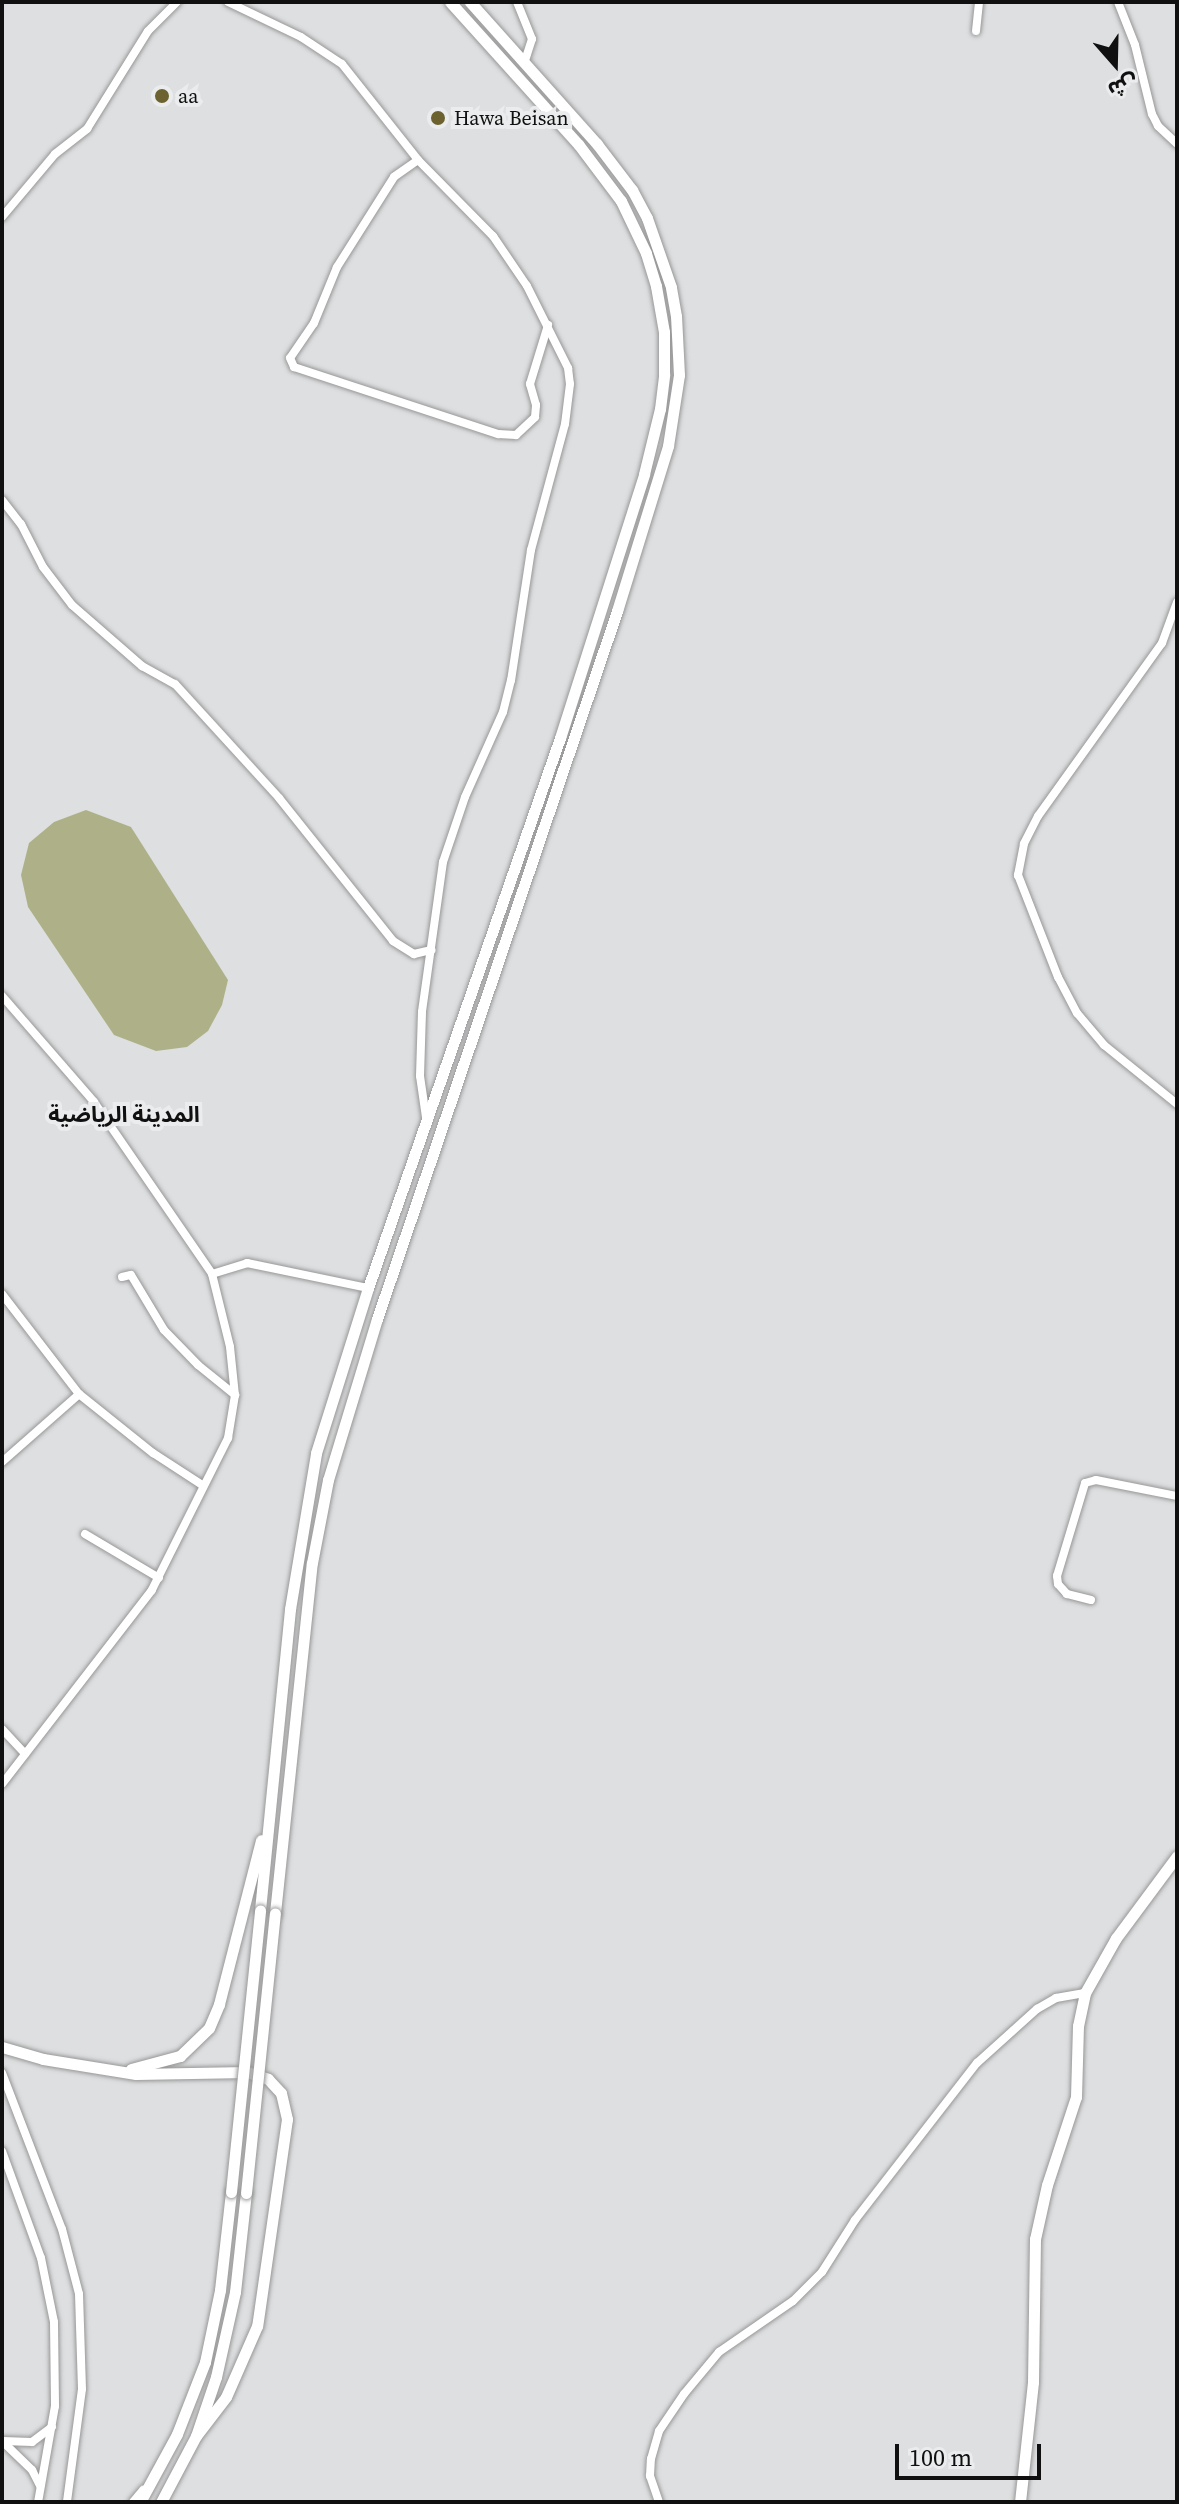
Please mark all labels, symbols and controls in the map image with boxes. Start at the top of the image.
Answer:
north arrow [1075,24,1155,104]
text: ش [1104,67,1143,106]
place label: aa [178,84,198,108]
marker: aa [153,87,171,105]
place label: Hawa Beisan [454,106,569,130]
marker: Hawa Beisan [429,109,447,127]
district label: المدينة الرياضية [48,1102,200,1128]
scale bar [899,2428,1045,2478]
text: 100 m [909,2441,972,2474]

